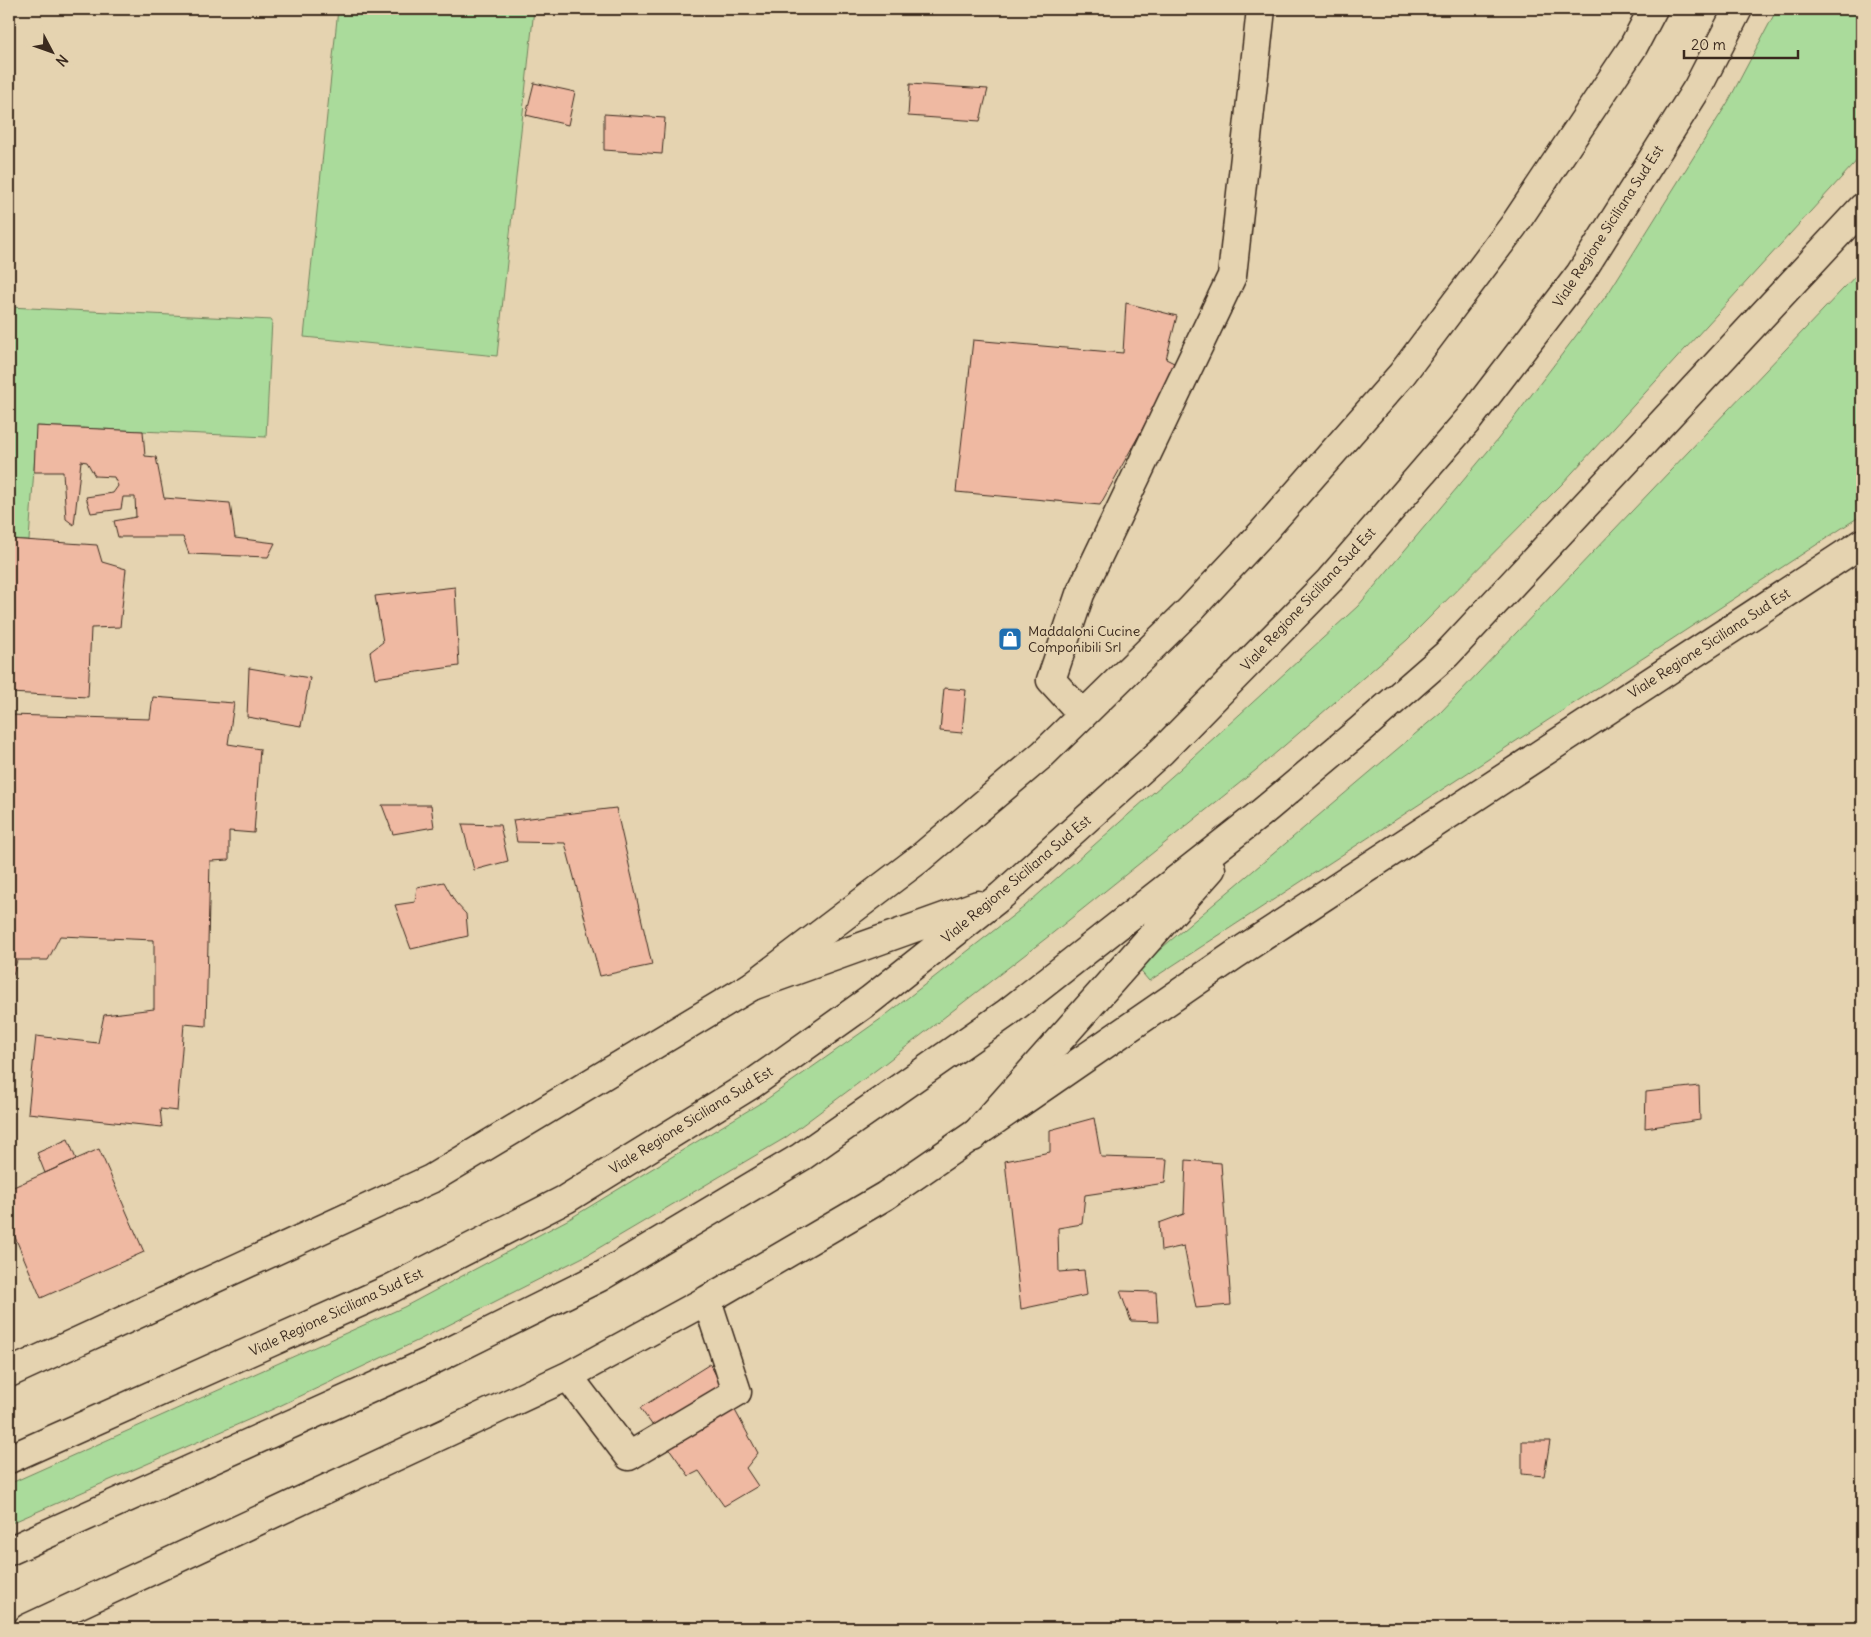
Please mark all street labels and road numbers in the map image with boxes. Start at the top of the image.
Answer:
street label: Viale Regione Siciliana Sud Est [1549,141,1667,310]
street label: Viale Regione Siciliana Sud Est [1237,523,1379,674]
street label: Viale Regione Siciliana Sud Est [1625,584,1794,702]
street label: Viale Regione Siciliana Sud Est [938,811,1095,947]
street label: Viale Regione Siciliana Sud Est [606,1062,776,1178]
street label: Viale Regione Siciliana Sud Est [246,1264,426,1360]

